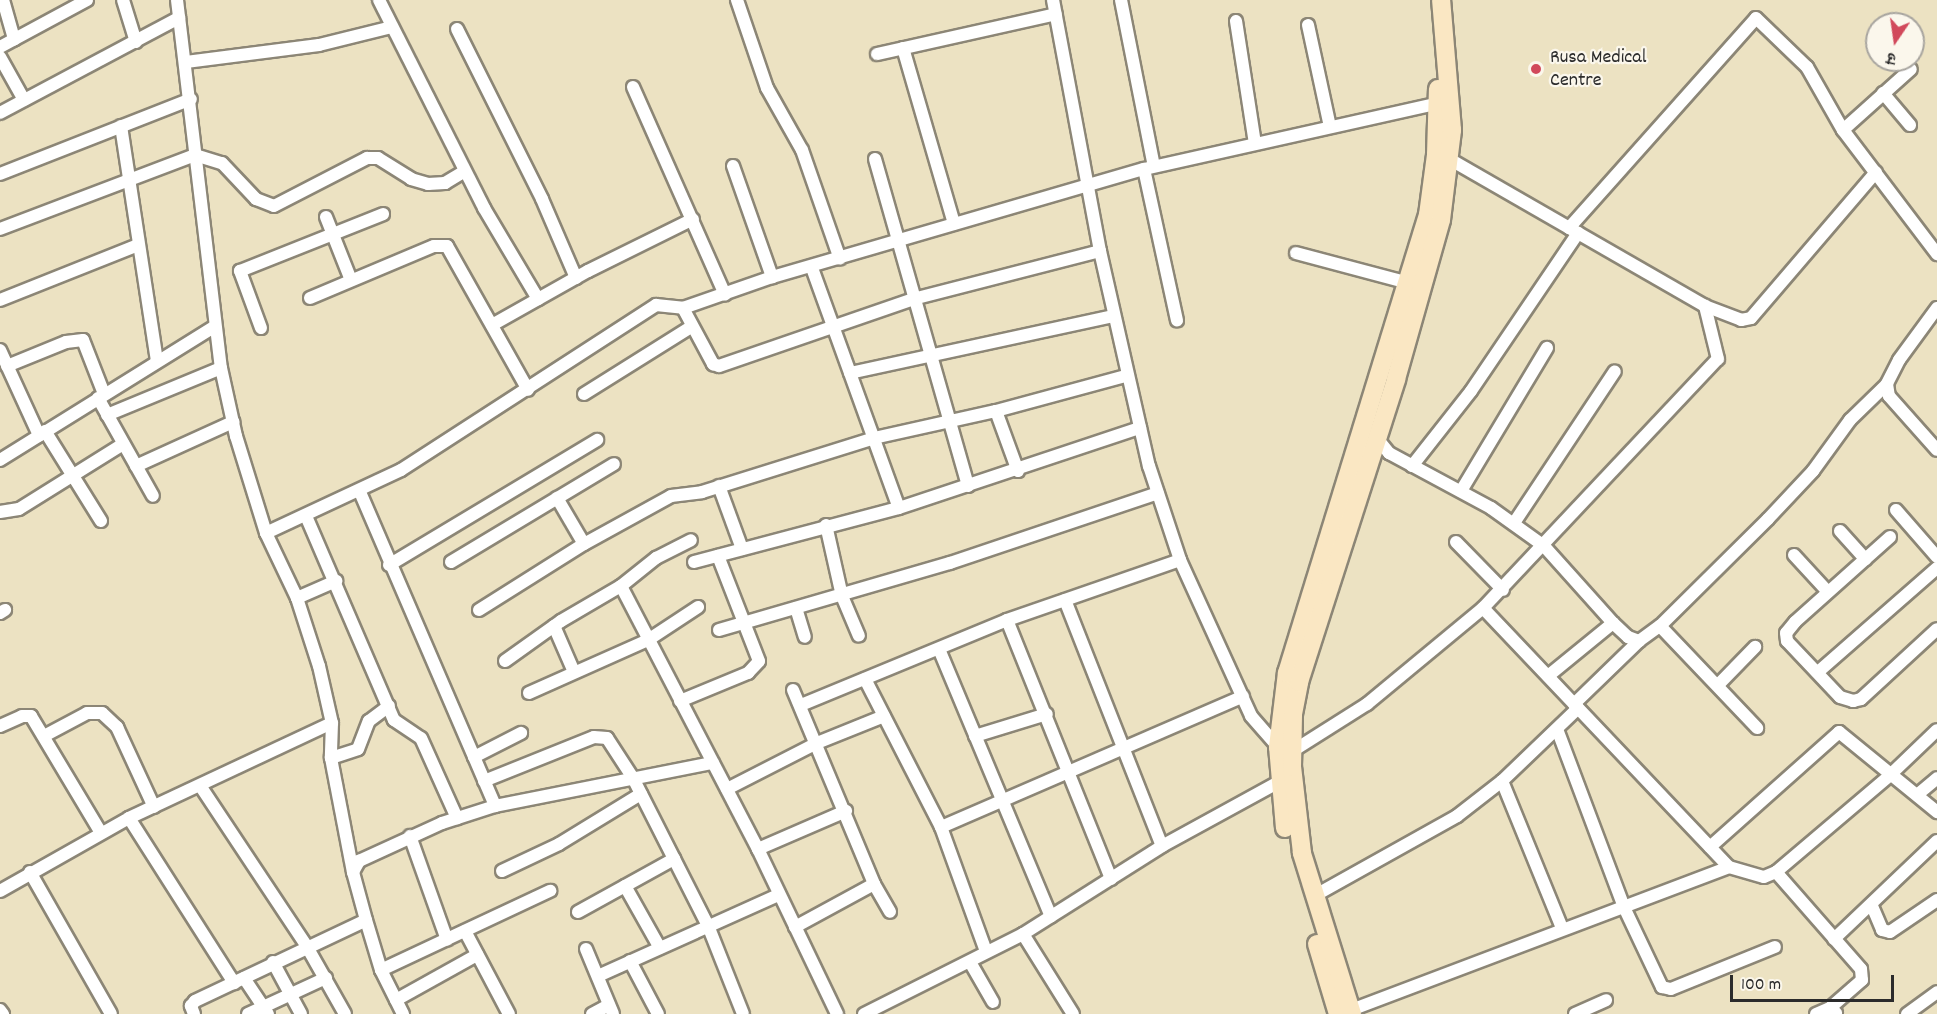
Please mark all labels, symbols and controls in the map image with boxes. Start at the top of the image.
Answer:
north arrow [1865,12,1925,72]
place label: Rusa Medical Centre [1550,46,1646,93]
text: उ [1884,46,1898,70]
marker: Rusa Medical Centre [1527,60,1545,78]
scale bar [1733,963,1896,1001]
text: 100 m [1741,973,1781,998]

